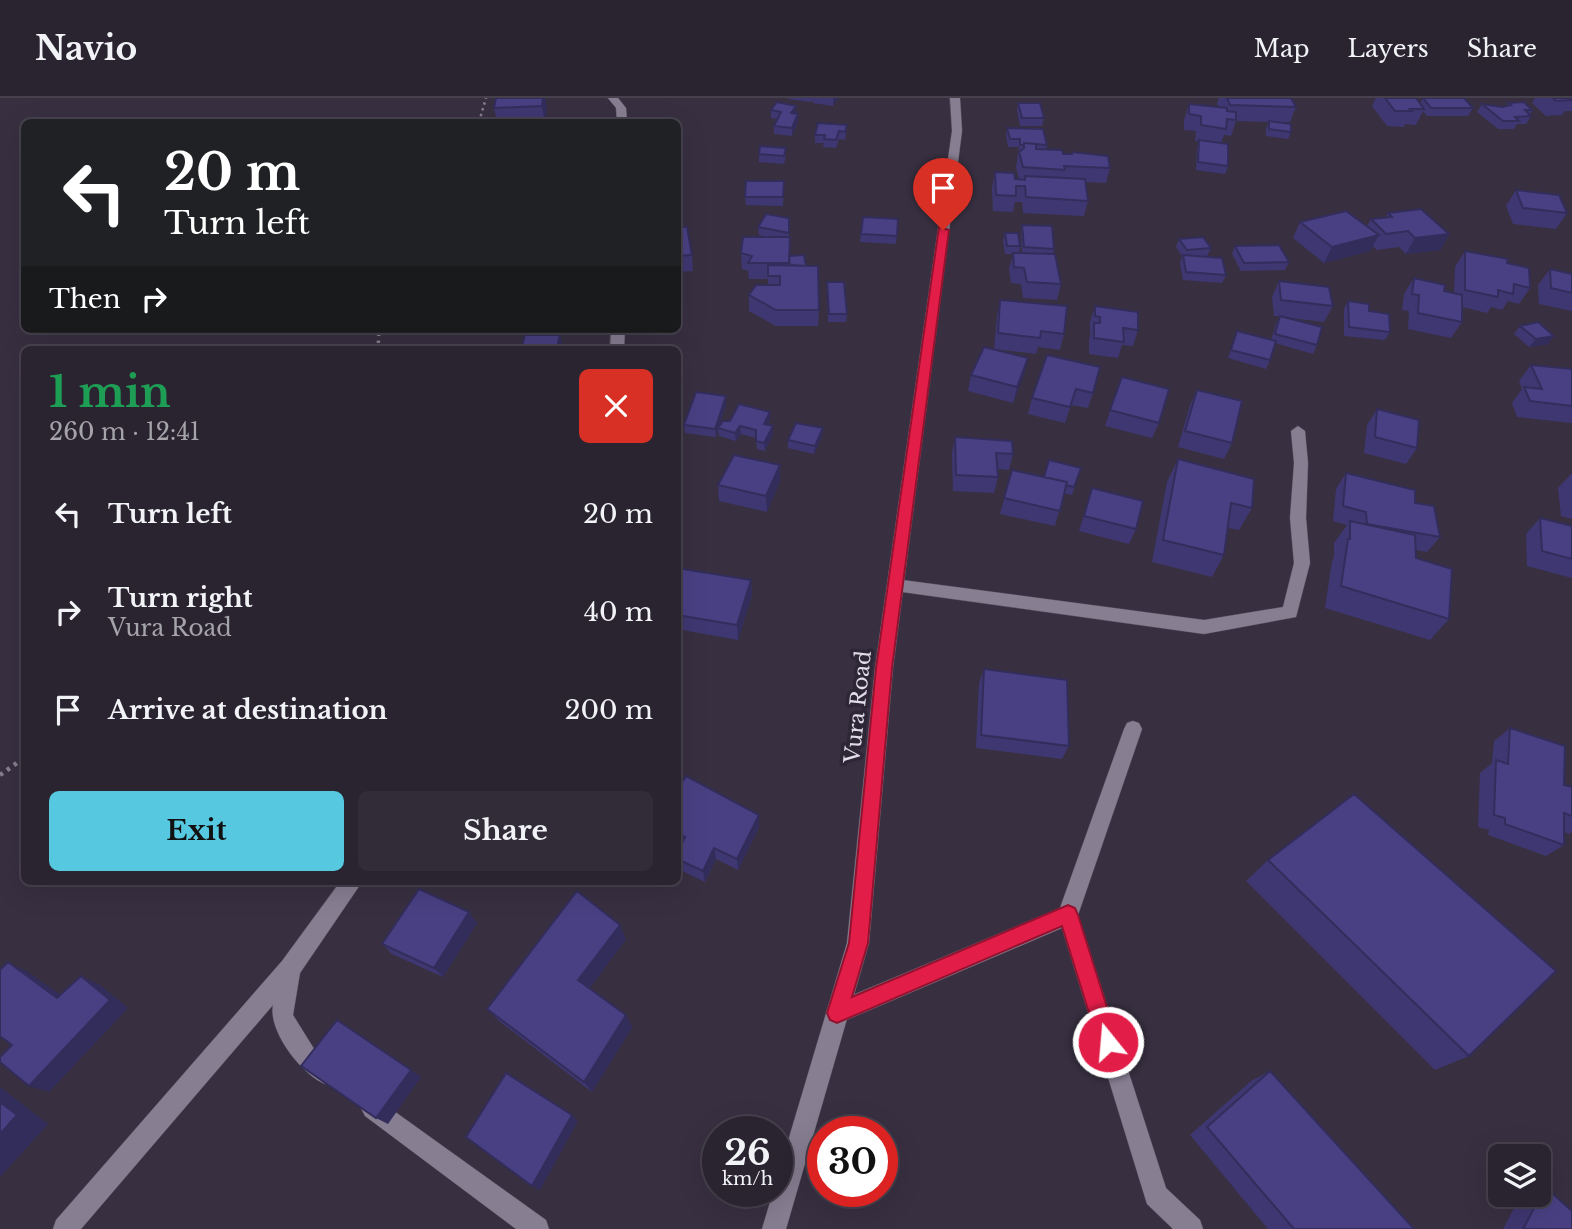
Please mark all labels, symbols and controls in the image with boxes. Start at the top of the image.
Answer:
text: Navio [35,28,137,69]
text: Map [1254,34,1310,63]
text: Layers [1348,34,1429,63]
text: Share [1467,34,1537,63]
text: 20 m [164,142,300,203]
icon: left [49,147,140,238]
pin [913,158,973,230]
icon: arrive [924,169,962,207]
text: Turn left [164,203,310,243]
icon: right [135,280,173,318]
text: Then [49,283,121,315]
text: 1 min [49,366,171,418]
button: close [579,369,653,443]
text: 260 m · 12:41 [49,418,200,446]
icon: left [49,495,87,533]
text: Turn left [108,498,232,530]
text: 20 m [583,498,653,530]
text: Turn right [108,582,253,614]
icon: right [49,593,87,631]
text: 40 m [584,596,653,628]
text: Vura Road [108,614,232,642]
street label: Vura Road [839,649,877,766]
icon: arrive [49,691,87,729]
text: Arrive at destination [108,694,388,726]
text: 200 m [564,694,653,726]
button: Exit [49,791,344,871]
button: Share [358,791,653,871]
position arrow [1071,1005,1145,1079]
speed limit sign: 30 [807,1116,898,1207]
text: 26 [724,1131,771,1174]
map controls [1488,1144,1551,1207]
button: layers [1488,1144,1551,1207]
text: km/h [722,1168,773,1190]

